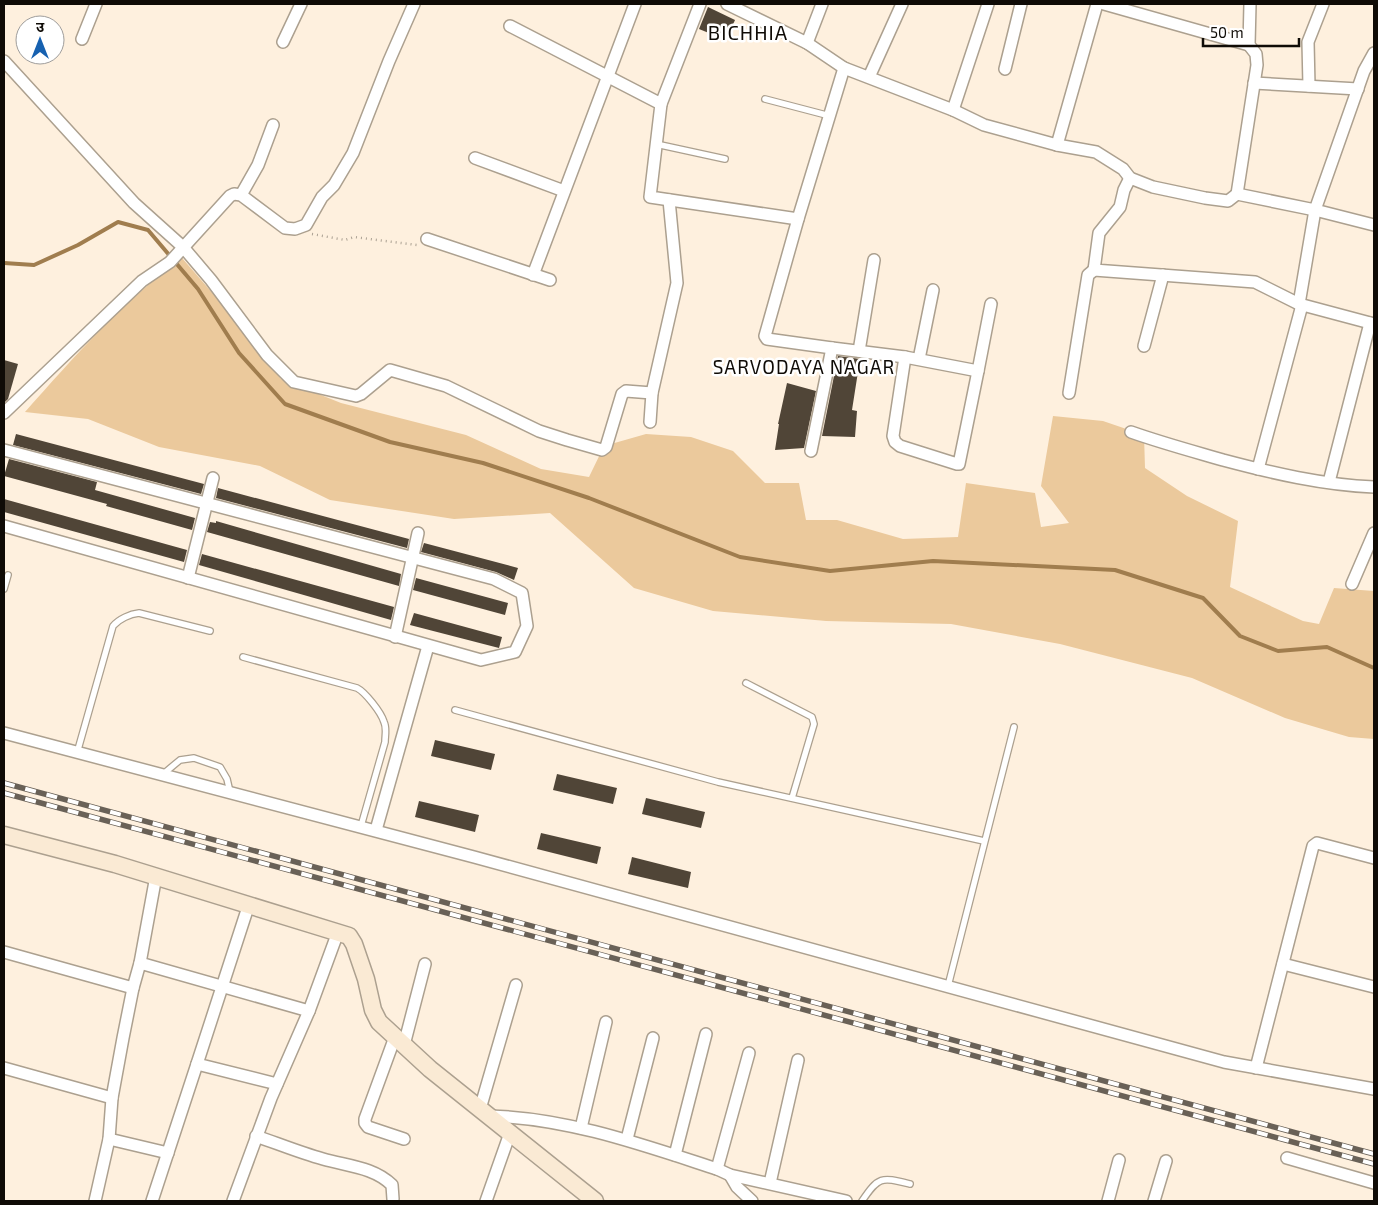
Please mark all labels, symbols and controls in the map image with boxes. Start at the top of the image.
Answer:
north arrow [15,15,65,65]
scale bar [1203,15,1299,47]
text: उ [36,18,45,35]
district label: BICHHIA [708,20,788,44]
text: 50 m [1210,23,1244,41]
district label: SARVODAYA NAGAR [713,355,895,378]

